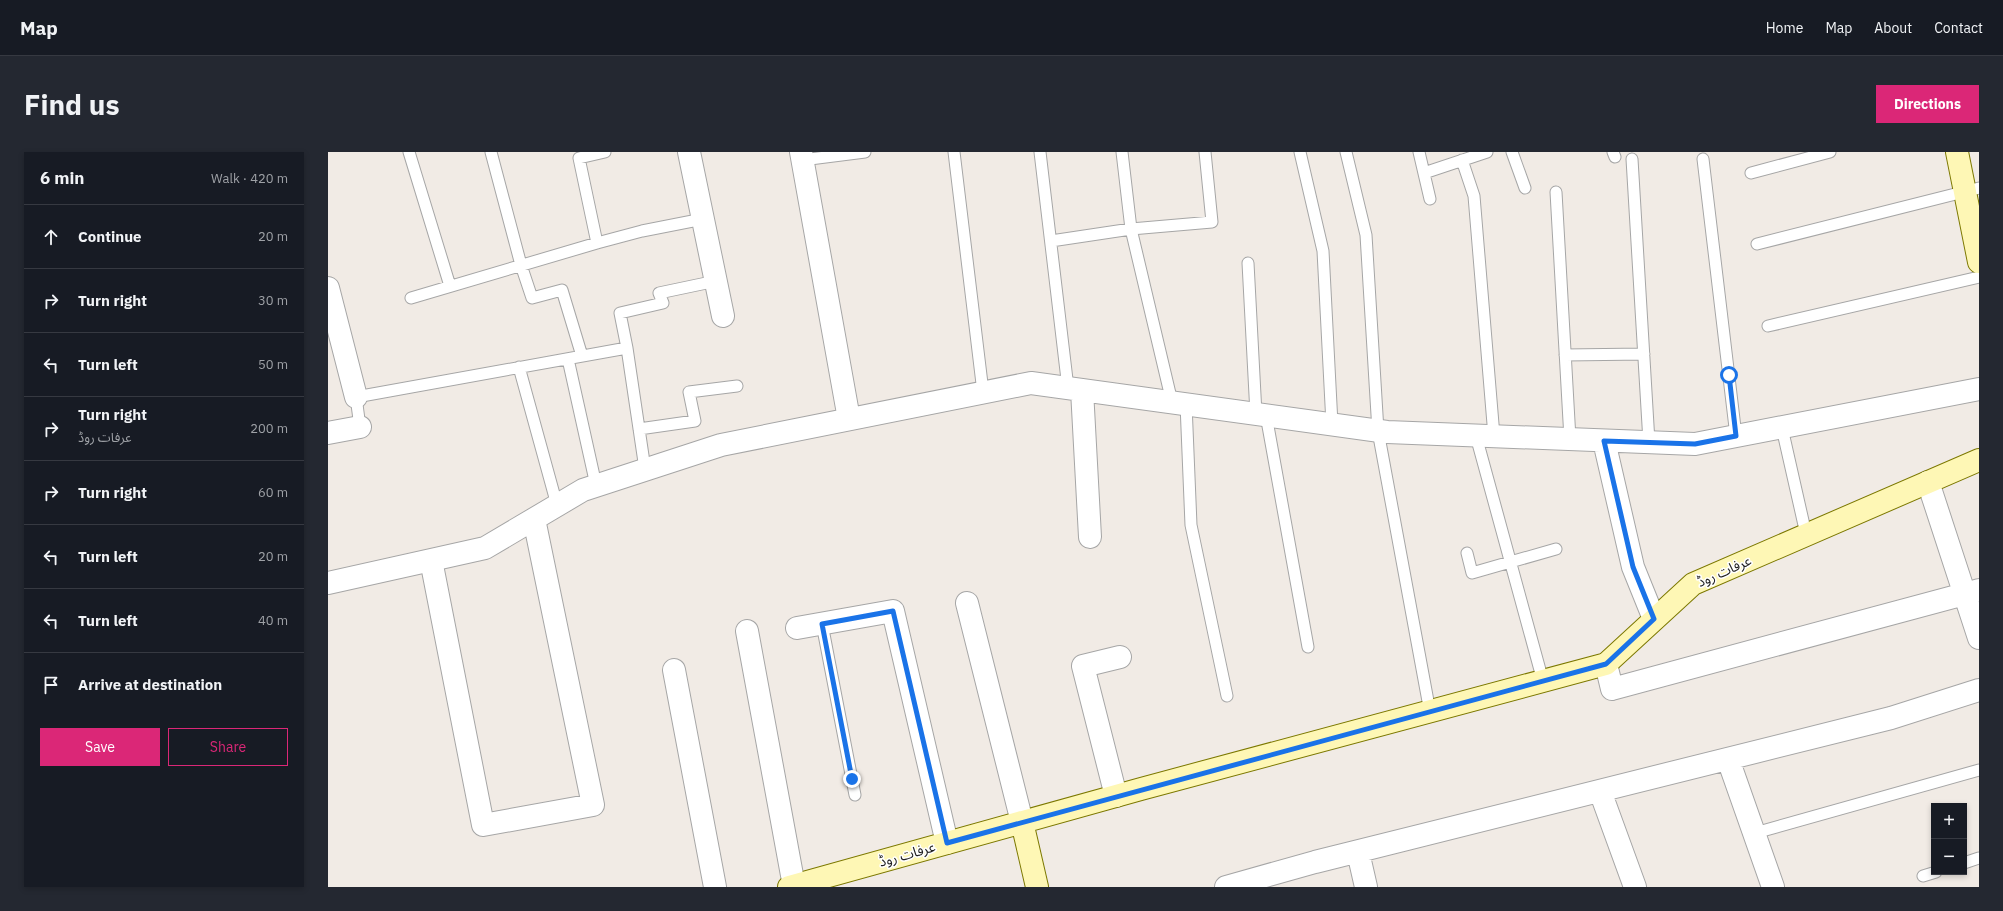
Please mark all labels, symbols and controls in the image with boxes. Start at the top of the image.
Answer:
text: Map [20,16,58,40]
text: Home [1766,19,1803,37]
text: Map [1825,19,1852,37]
text: About [1874,19,1912,37]
text: Contact [1934,19,1983,37]
button: Directions [1876,85,1979,123]
text: Find us [24,86,120,123]
text: 6 min [40,167,84,189]
text: Walk · 420 m [211,170,288,187]
icon: ahead [40,226,62,248]
text: Continue [78,227,142,246]
text: 20 m [258,228,288,245]
icon: right [40,290,62,312]
text: Turn right [78,291,147,310]
text: 30 m [258,292,288,309]
icon: left [40,354,62,376]
text: Turn left [78,355,138,374]
text: 50 m [258,356,288,373]
route start [1720,366,1738,384]
text: Turn right [78,405,147,424]
icon: right [40,418,62,440]
text: 200 m [250,420,288,437]
text: عرفات روڈ [78,429,132,446]
icon: right [40,482,62,504]
text: Turn right [78,483,147,502]
text: 60 m [258,484,288,501]
icon: left [40,546,62,568]
text: Turn left [78,547,138,566]
text: 20 m [258,548,288,565]
street label: عرفات روڈ [1694,551,1754,591]
icon: left [40,610,62,632]
text: Turn left [78,611,138,630]
text: 40 m [258,612,288,629]
icon: arrive [40,674,62,696]
text: Arrive at destination [78,675,222,694]
button: Save [40,728,160,766]
button: Share [168,728,288,766]
route end [843,770,861,788]
map controls [1931,803,1967,875]
button: + [1931,803,1967,839]
street label: عرفات روڈ [877,837,937,871]
button: − [1931,839,1967,875]

